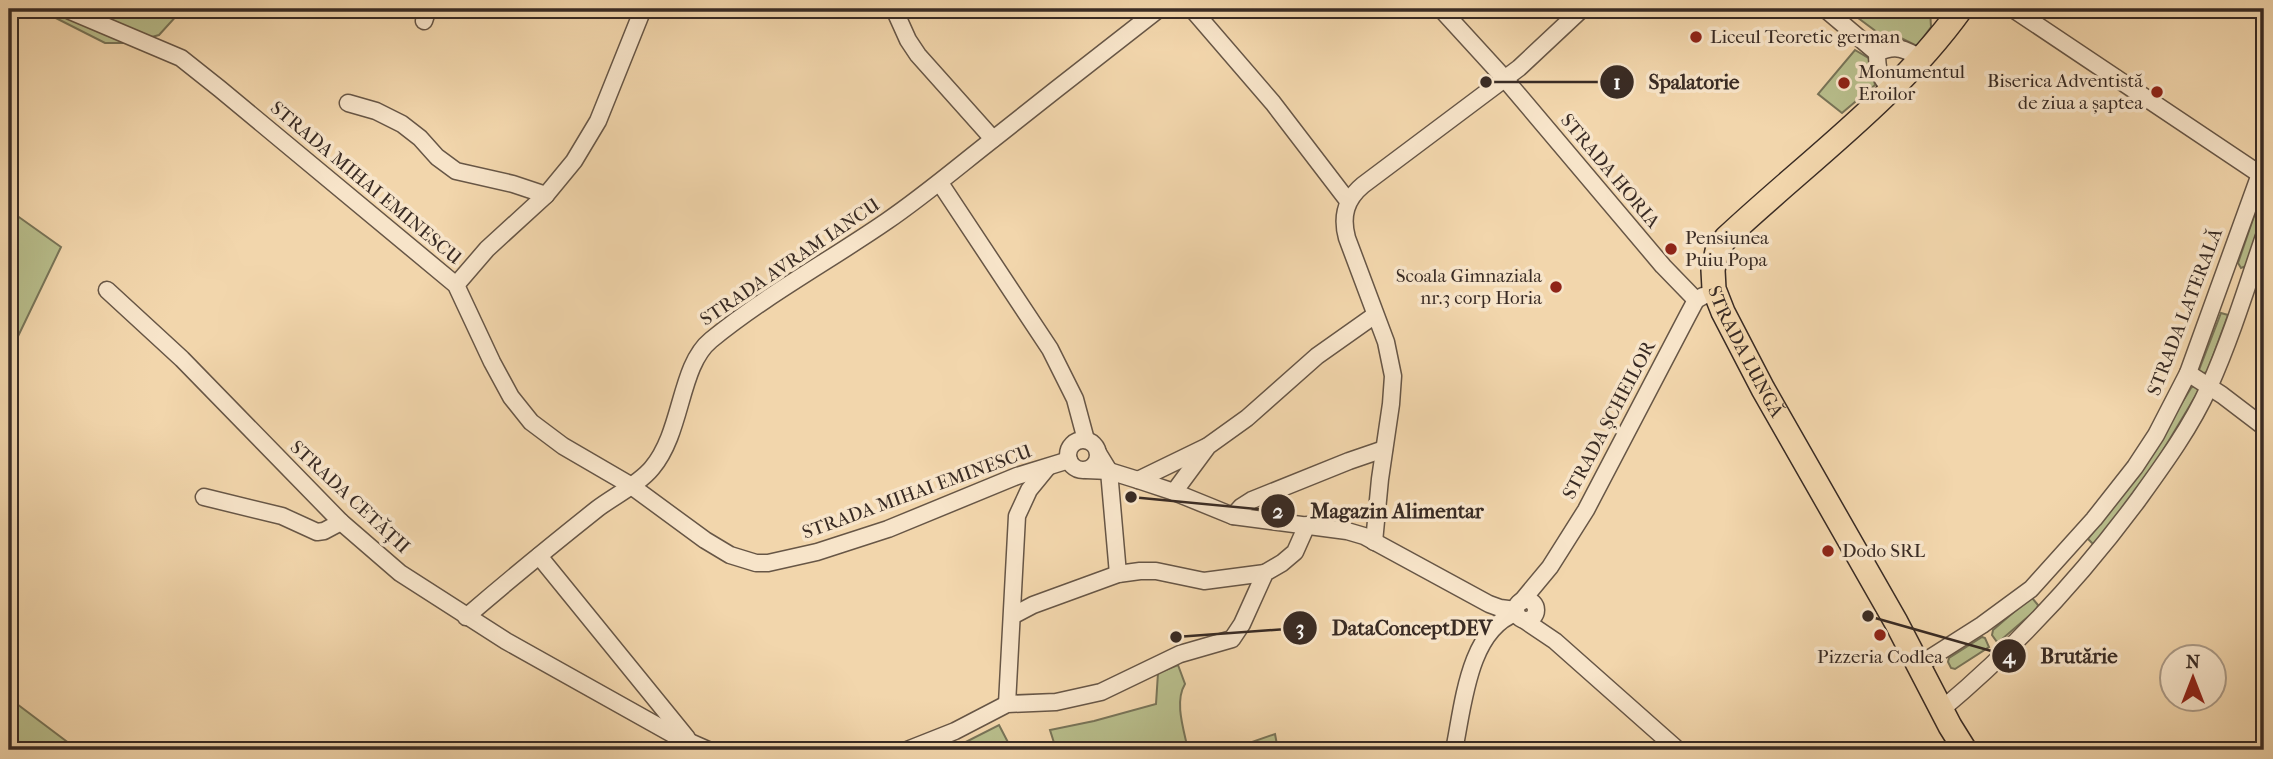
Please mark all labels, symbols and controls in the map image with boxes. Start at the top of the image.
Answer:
place label: Liceul Teoretic german [1710,26,1900,48]
marker: Liceul Teoretic german [1688,29,1704,45]
callout: Spalatorie [1600,61,1754,103]
place label: Monumentul Eroilor [1858,61,1965,105]
text: 1 [1613,70,1621,94]
text: Spalatorie [1649,70,1740,94]
place label: Biserica Adventistă de ziua a șaptea [1987,70,2143,114]
marker: Monumentul Eroilor [1836,75,1852,91]
marker: Biserica Adventistă de ziua a șaptea [2149,84,2165,100]
street label: STRADA MIHAI EMINESCU [266,97,466,270]
street label: STRADA HORIA [1556,109,1665,233]
street label: STRADA AVRAM IANCU [696,194,884,330]
street label: STRADA LATERALĂ [2142,224,2227,399]
place label: Pensiunea Puiu Popa [1685,227,1769,271]
marker: Pensiunea Puiu Popa [1663,241,1679,257]
place label: Scoala Gimnaziala nr.3 corp Horia [1396,265,1542,309]
marker: Scoala Gimnaziala nr.3 corp Horia [1548,279,1564,295]
street label: STRADA LUNGĂ [1703,283,1789,422]
street label: STRADA ȘCHEILOR [1558,336,1661,503]
street label: STRADA CETĂȚII [286,435,415,558]
street label: STRADA MIHAI EMINESCU [799,440,1035,544]
callout: Magazin Alimentar [1261,490,1497,532]
text: 2 [1273,499,1284,523]
text: Magazin Alimentar [1309,499,1485,523]
place label: Dodo SRL [1842,540,1926,562]
marker: Dodo SRL [1820,543,1836,559]
callout: DataConceptDEV [1283,607,1506,649]
text: 3 [1296,616,1304,640]
text: DataConceptDEV [1332,616,1494,640]
marker: Pizzeria Codlea [1872,627,1888,643]
callout: Brutărie [1991,635,2131,677]
text: 4 [2002,644,2017,669]
text: Brutărie [2040,644,2118,668]
north arrow [2158,644,2228,714]
place label: Pizzeria Codlea [1817,646,1943,668]
text: N [2186,651,2201,673]

